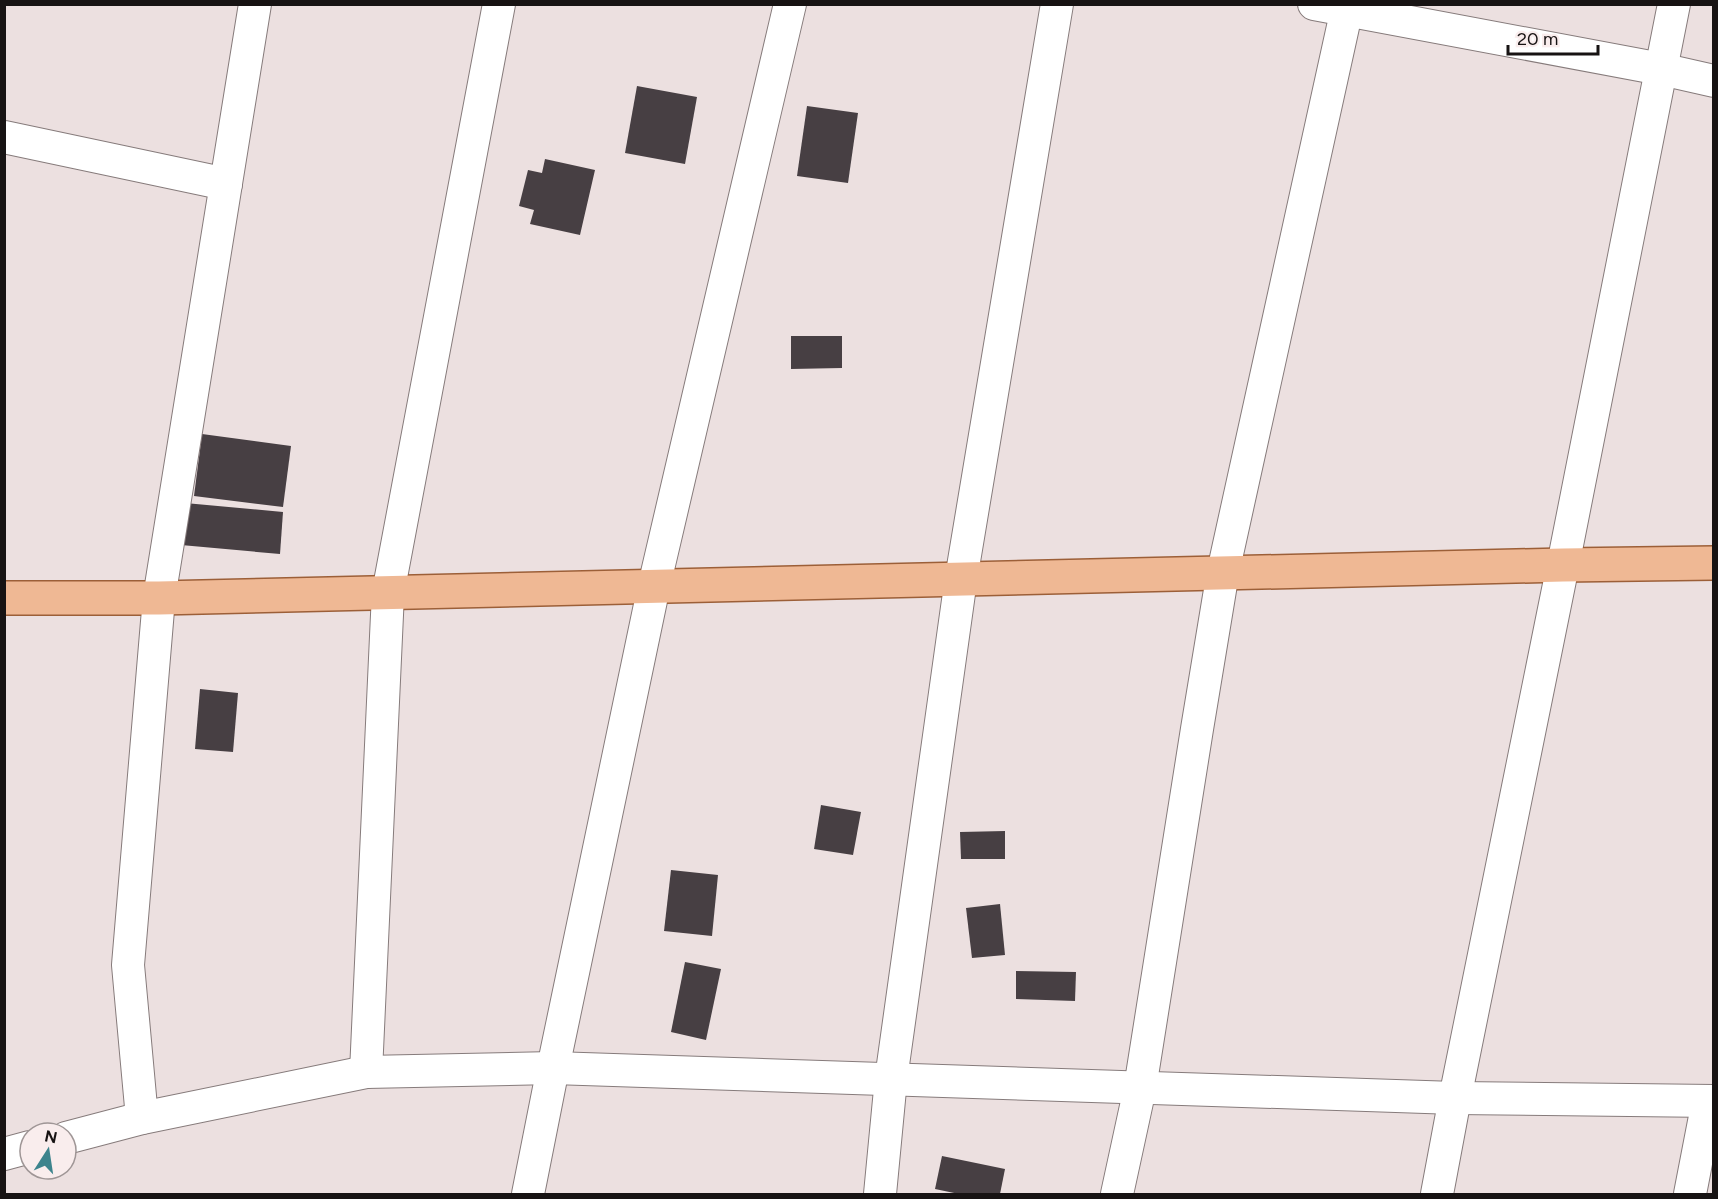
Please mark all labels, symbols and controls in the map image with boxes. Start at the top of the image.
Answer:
scale bar [1508,18,1598,56]
text: 20 m [1517,28,1558,50]
north arrow [18,1121,78,1181]
text: N [43,1126,59,1147]

